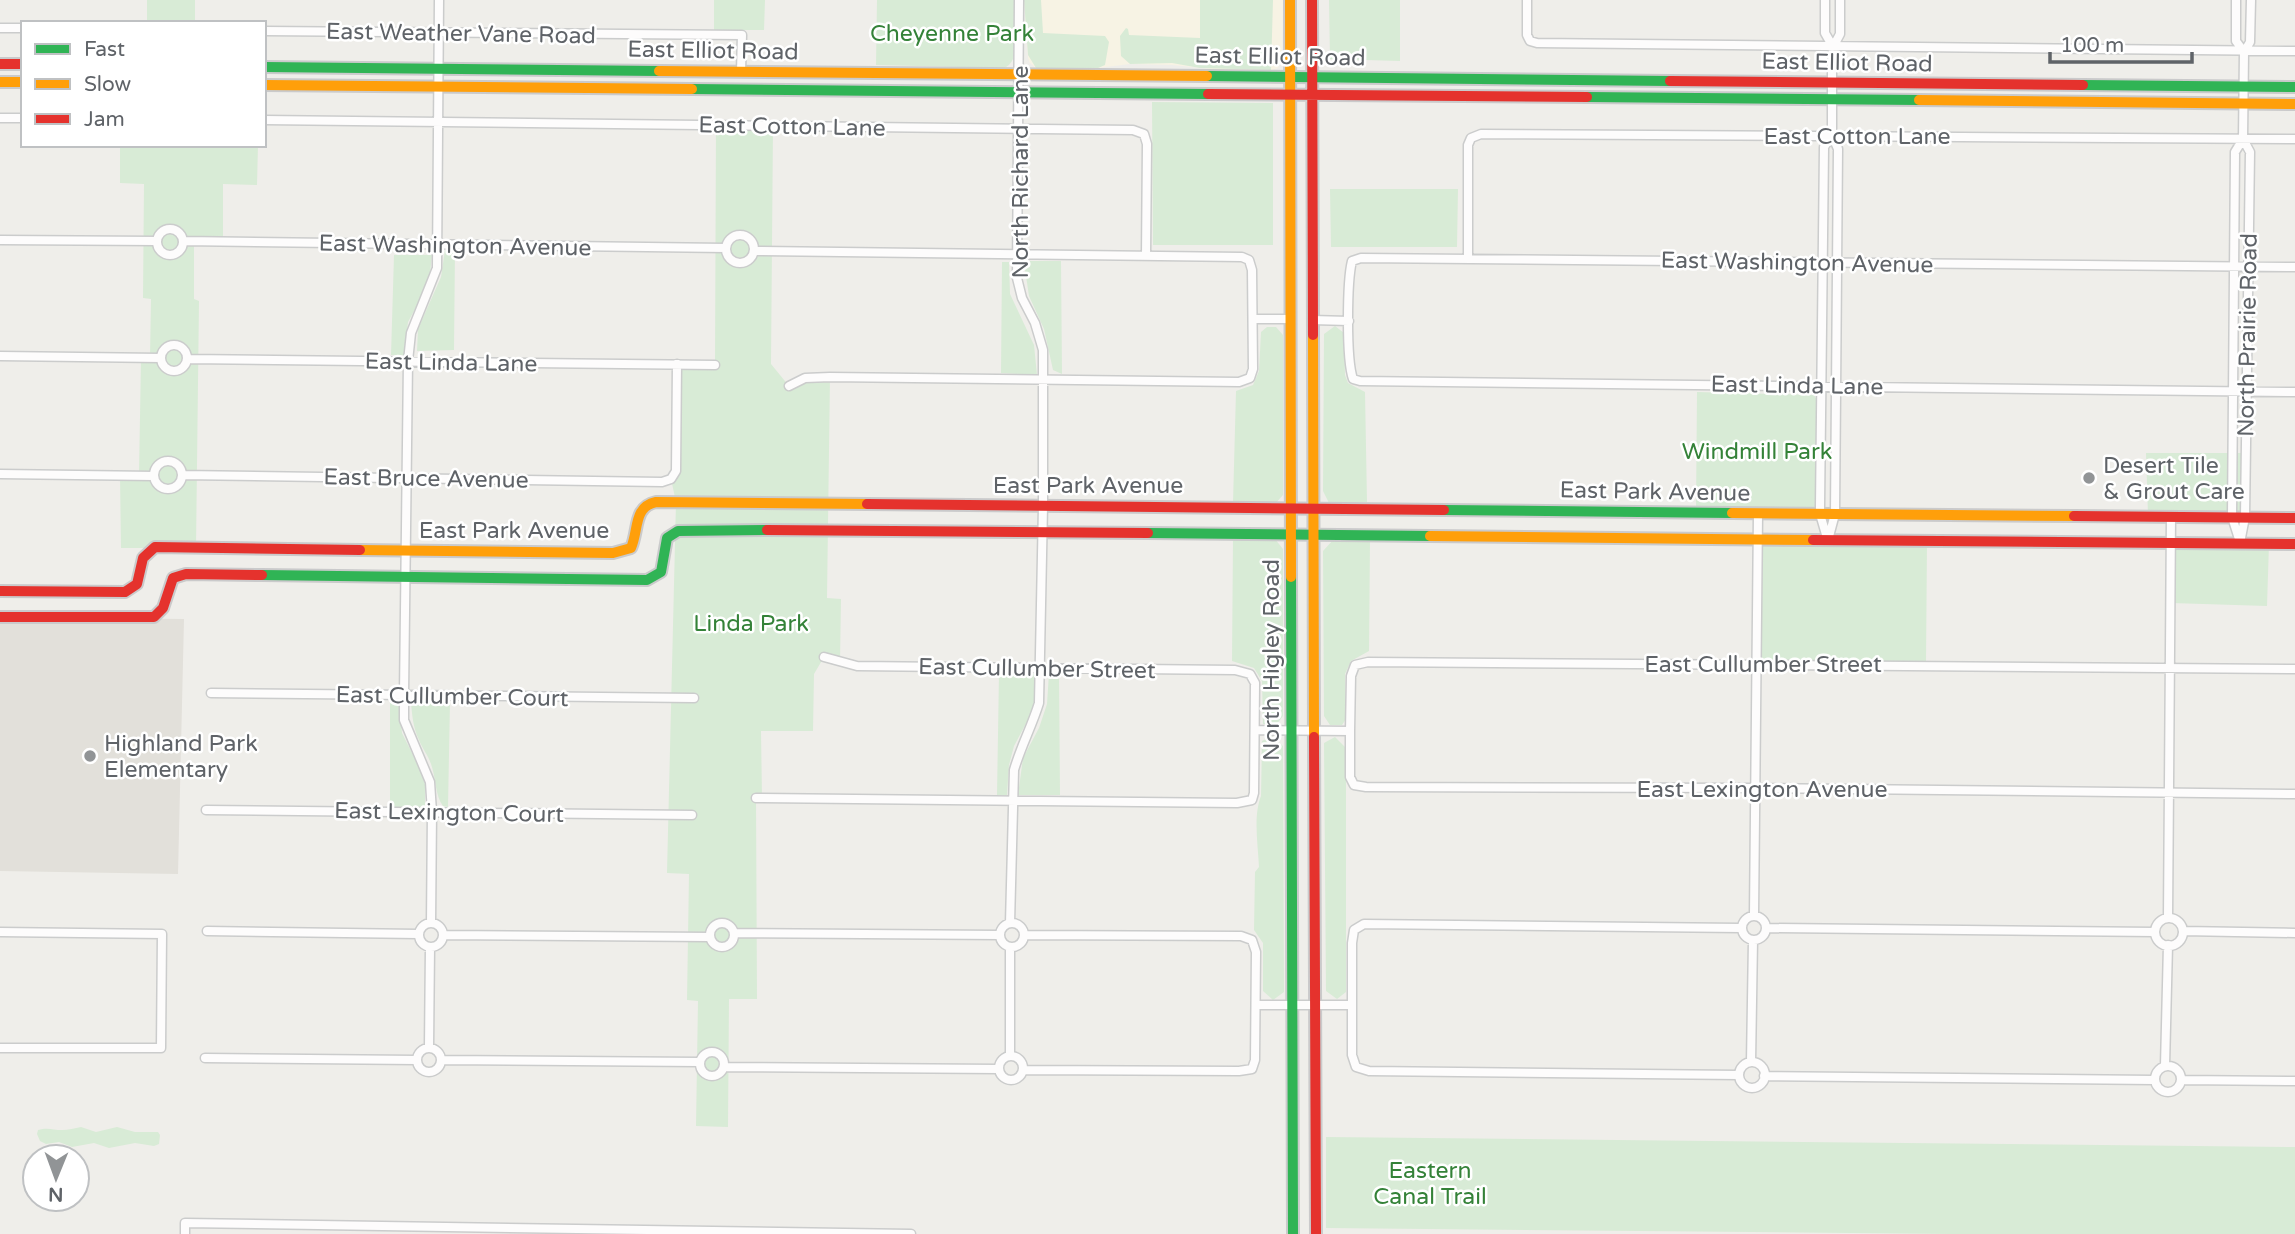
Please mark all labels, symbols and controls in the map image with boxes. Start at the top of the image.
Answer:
street label: East Weather Vane Road [326,18,596,50]
park label: Cheyenne Park [870,20,1034,48]
legend [21,21,266,147]
scale bar [2050,21,2192,65]
text: 100 m [2060,33,2124,58]
street label: East Elliot Road [627,36,799,66]
text: Fast [84,37,125,62]
street label: East Elliot Road [1194,42,1366,72]
street label: East Elliot Road [1761,48,1933,78]
street label: North Richard Lane [1007,65,1035,279]
text: Slow [84,72,132,97]
text: Jam [84,107,125,132]
street label: East Cotton Lane [698,111,886,143]
street label: East Cotton Lane [1763,123,1951,151]
street label: East Washington Avenue [318,230,592,262]
street label: North Prairie Road [2232,233,2264,437]
street label: East Washington Avenue [1660,247,1934,279]
street label: East Linda Lane [364,347,538,379]
street label: East Linda Lane [1710,370,1884,402]
park label: Windmill Park [1682,438,1832,466]
place label: Desert Tile & Grout Care [2103,452,2245,506]
street label: East Bruce Avenue [323,463,529,495]
marker: Desert Tile & Grout Care [2081,470,2097,486]
street label: East Park Avenue [993,472,1183,500]
street label: East Park Avenue [1559,476,1751,508]
street label: East Park Avenue [419,517,609,545]
street label: North Higley Road [1258,559,1286,761]
park label: Linda Park [693,610,809,638]
street label: East Cullumber Street [1644,651,1882,679]
street label: East Cullumber Street [918,653,1156,685]
street label: East Cullumber Court [335,681,569,713]
place label: Highland Park Elementary [104,730,258,784]
marker: Highland Park Elementary [82,748,98,764]
street label: East Lexington Avenue [1637,776,1887,804]
street label: East Lexington Court [334,797,564,829]
north arrow [21,1143,91,1213]
park label: Eastern Canal Trail [1373,1157,1487,1211]
text: N [48,1183,64,1205]

